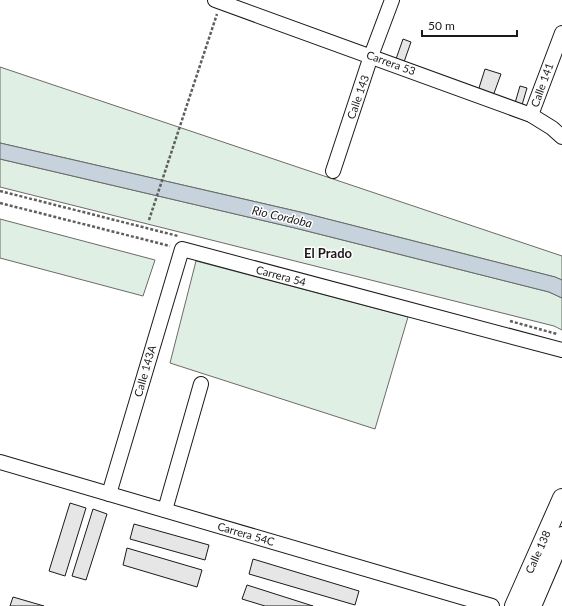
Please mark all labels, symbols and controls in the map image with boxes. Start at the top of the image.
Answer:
scale bar [422,12,517,38]
text: 50 m [428,18,455,33]
street label: Carrera 53 [365,48,418,77]
street label: Calle 141 [528,61,555,109]
street label: Calle 143 [344,73,371,121]
water label: Rio Cordoba [251,202,314,231]
district label: El Prado [304,245,353,261]
street label: Carrera 54 [255,263,308,289]
street label: Calle 143A [131,343,158,398]
street label: Carrera 54C [216,519,277,548]
street label: Calle 138 [522,528,553,575]

